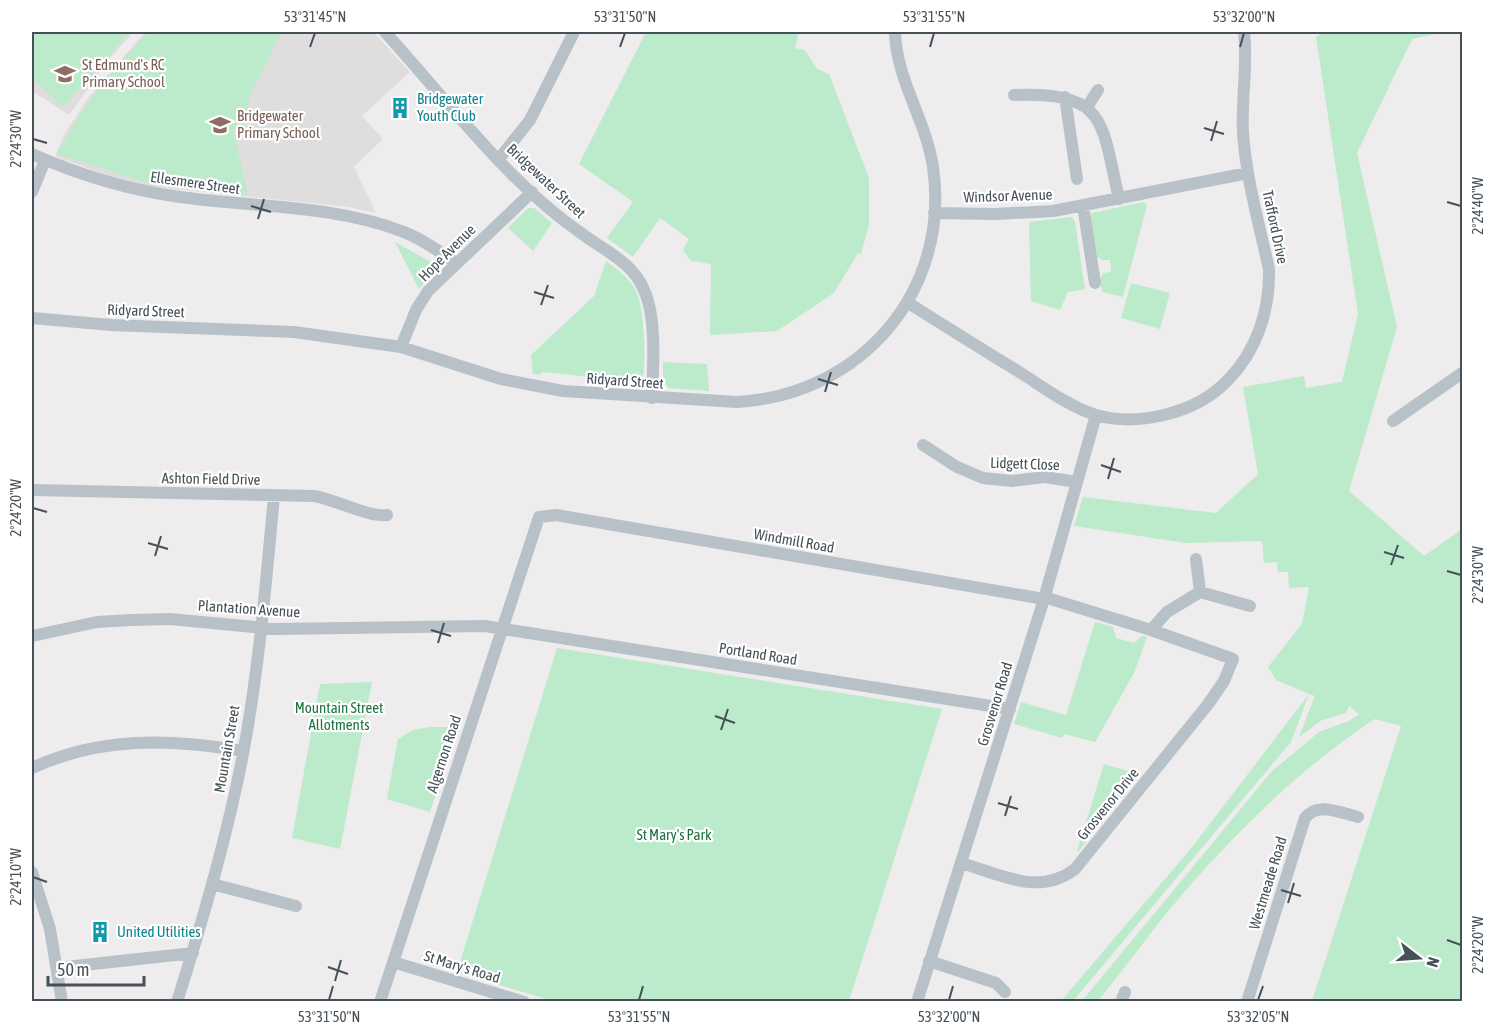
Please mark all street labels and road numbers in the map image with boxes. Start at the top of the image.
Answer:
street label: Bridgewater Street [504,140,589,221]
street label: Ellesmere Street [149,168,241,197]
street label: Windsor Avenue [963,185,1053,206]
street label: Trafford Drive [1259,189,1292,265]
street label: Hope Avenue [415,221,479,285]
street label: Ridyard Street [107,301,185,320]
street label: Ridyard Street [586,369,664,392]
street label: Lidgett Close [990,454,1060,473]
street label: Ashton Field Drive [161,469,261,488]
street label: Windmill Road [752,525,836,556]
street label: Plantation Avenue [197,596,301,621]
street label: Portland Road [718,639,798,668]
street label: Grosvenor Road [974,660,1015,748]
street label: Mountain Street [210,704,243,794]
street label: Algernon Road [423,713,464,795]
street label: Grosvenor Drive [1073,764,1142,843]
street label: Westmeade Road [1245,834,1290,931]
street label: St Mary's Road [422,947,502,986]

